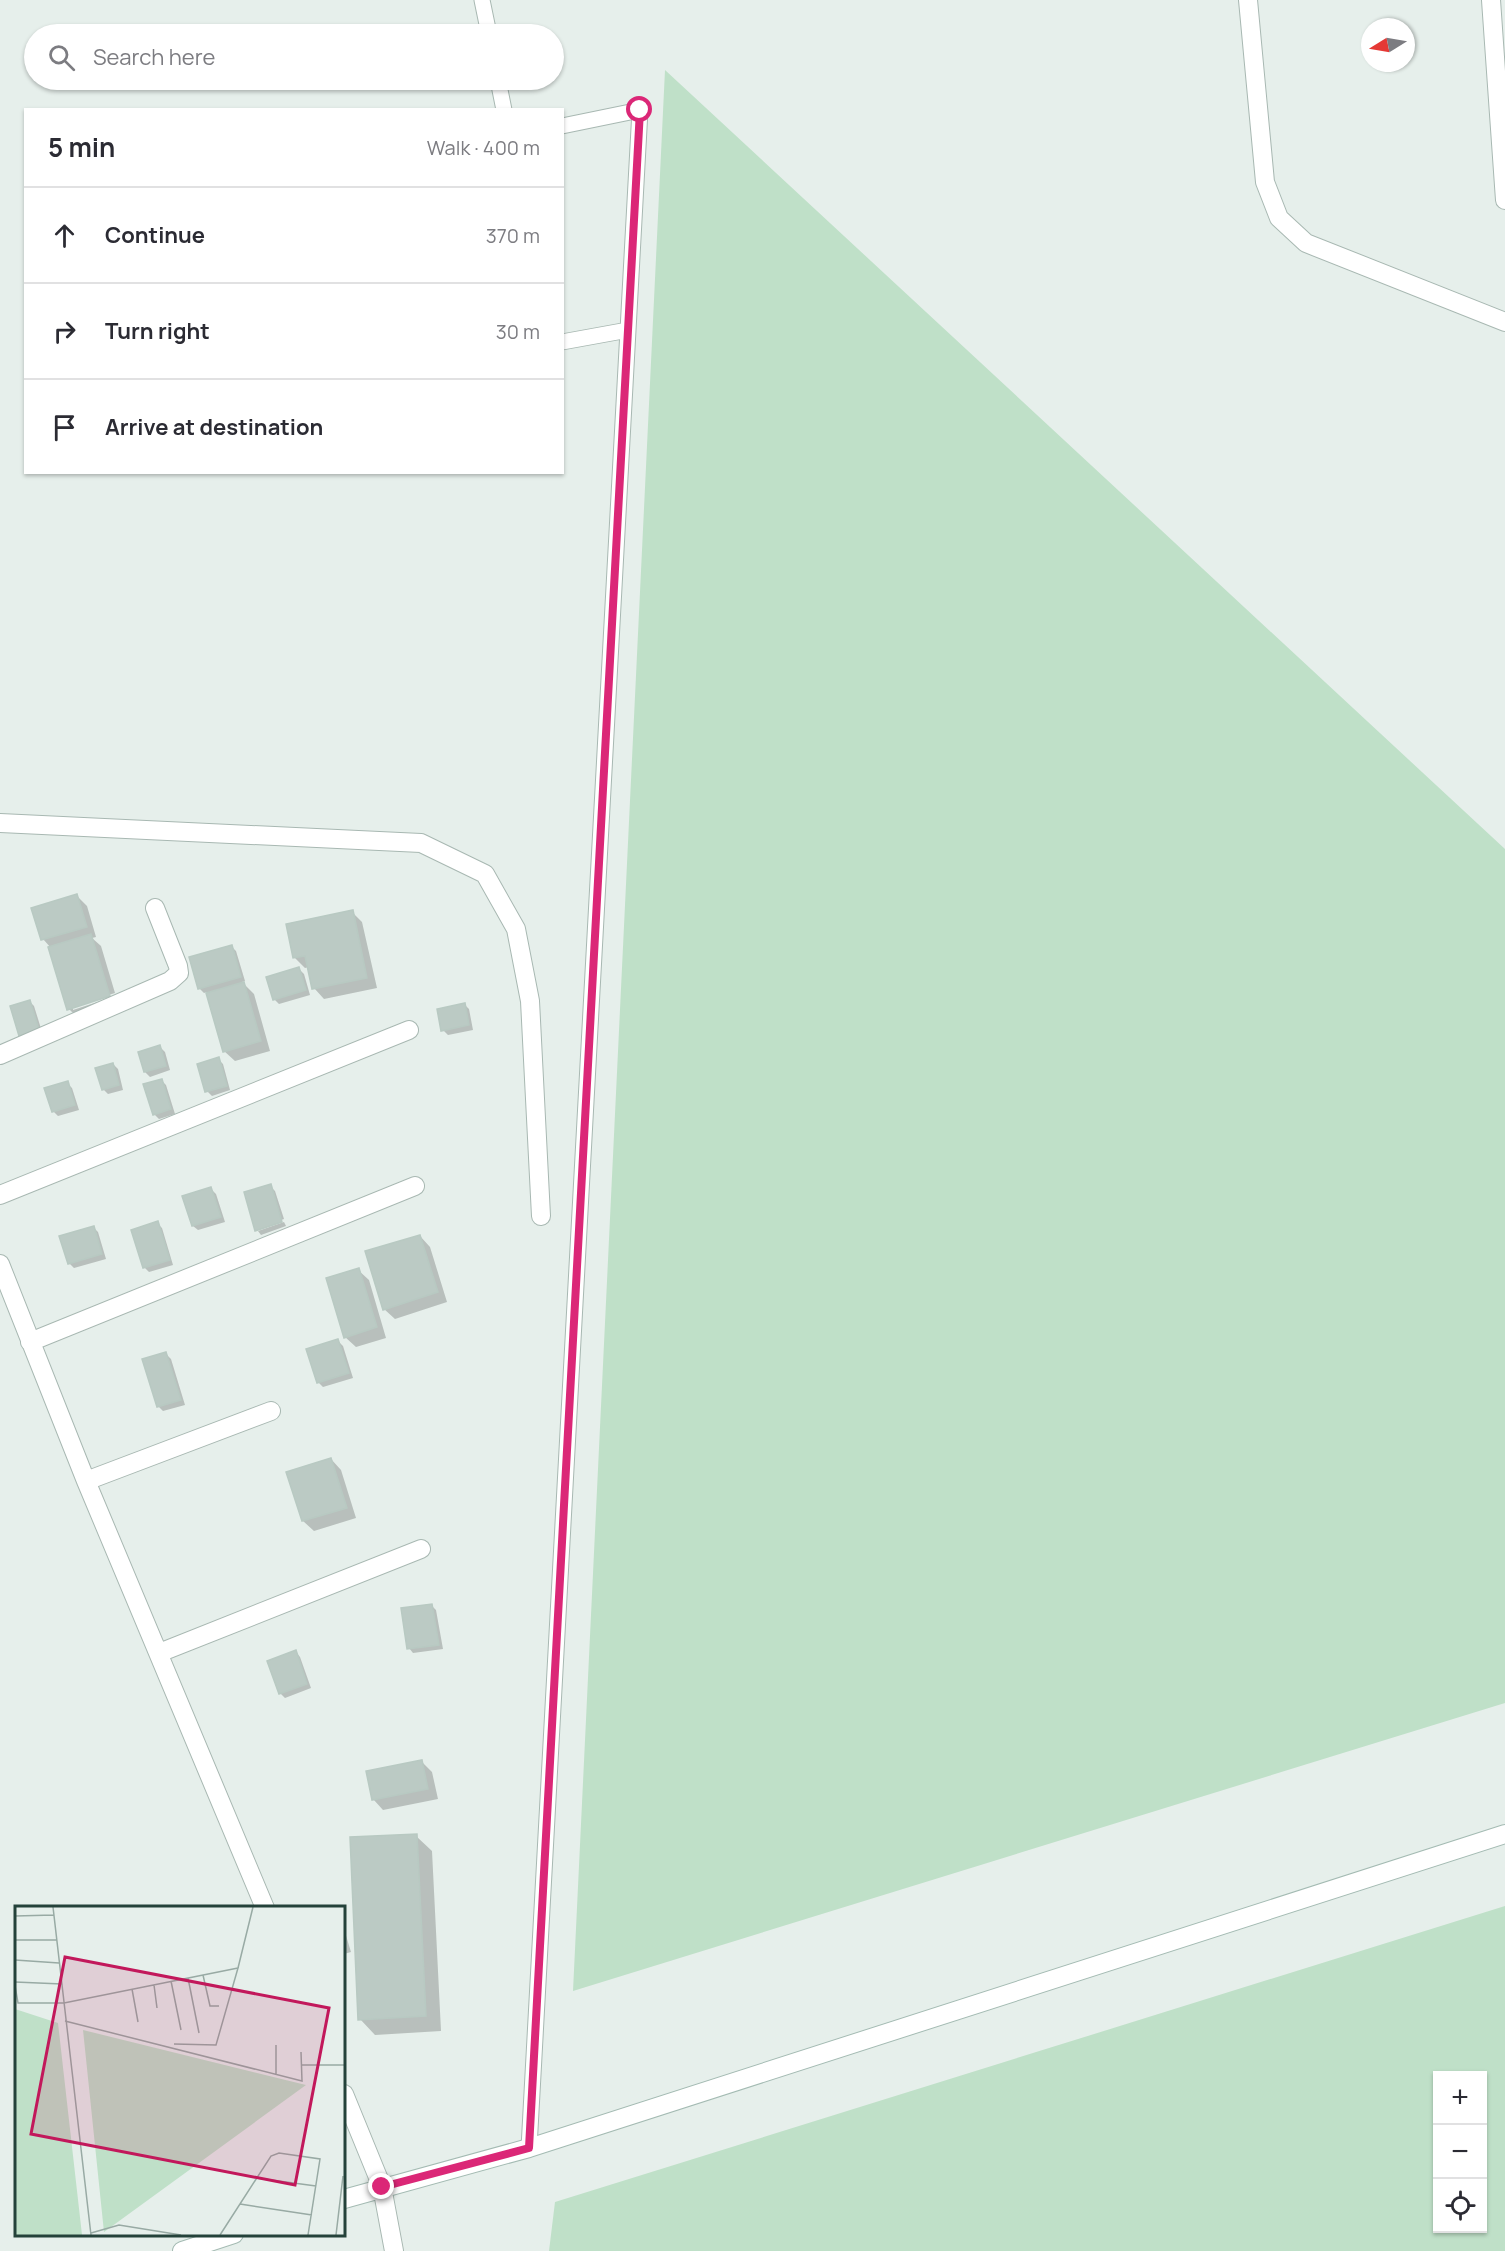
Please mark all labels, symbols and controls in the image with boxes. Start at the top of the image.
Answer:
north arrow [1361,18,1415,72]
search box [24,24,564,90]
icon: search [45,41,78,74]
text: Search here [93,42,215,72]
route start [626,96,652,122]
text: 5 min [48,129,115,165]
text: Walk · 400 m [427,134,540,161]
icon: ahead [48,219,81,252]
text: Continue [105,220,205,250]
text: 370 m [486,222,540,249]
icon: right [48,315,81,348]
text: Turn right [105,316,210,346]
text: 30 m [496,318,540,345]
icon: arrive [48,411,81,444]
text: Arrive at destination [105,412,323,442]
inset map [15,1906,345,2236]
map controls [1433,2071,1487,2233]
button: + [1433,2071,1487,2125]
button: − [1433,2125,1487,2179]
route end [368,2173,394,2199]
button: locate [1433,2179,1487,2233]

